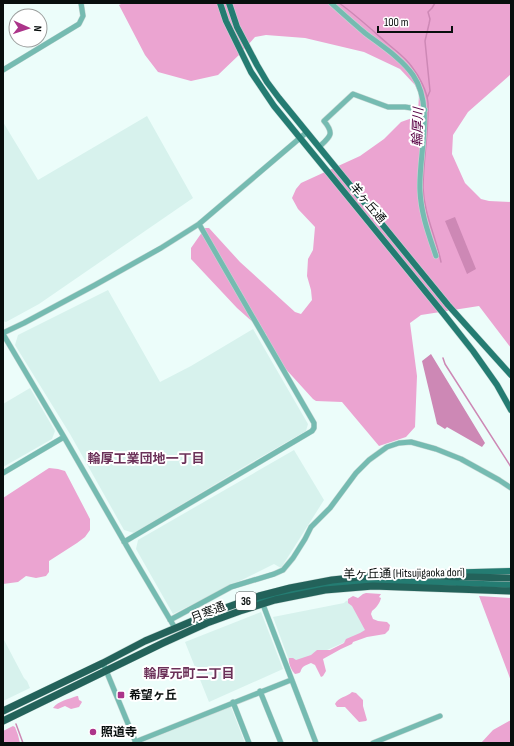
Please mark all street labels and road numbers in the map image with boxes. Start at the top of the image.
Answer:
street label: 羊ヶ丘通 [346,180,389,227]
street label: 羊ヶ丘通 (Hitsujigaoka dori) [343,565,465,582]
road number: 36 [236,592,256,610]
street label: 月寒通 [189,599,228,626]

